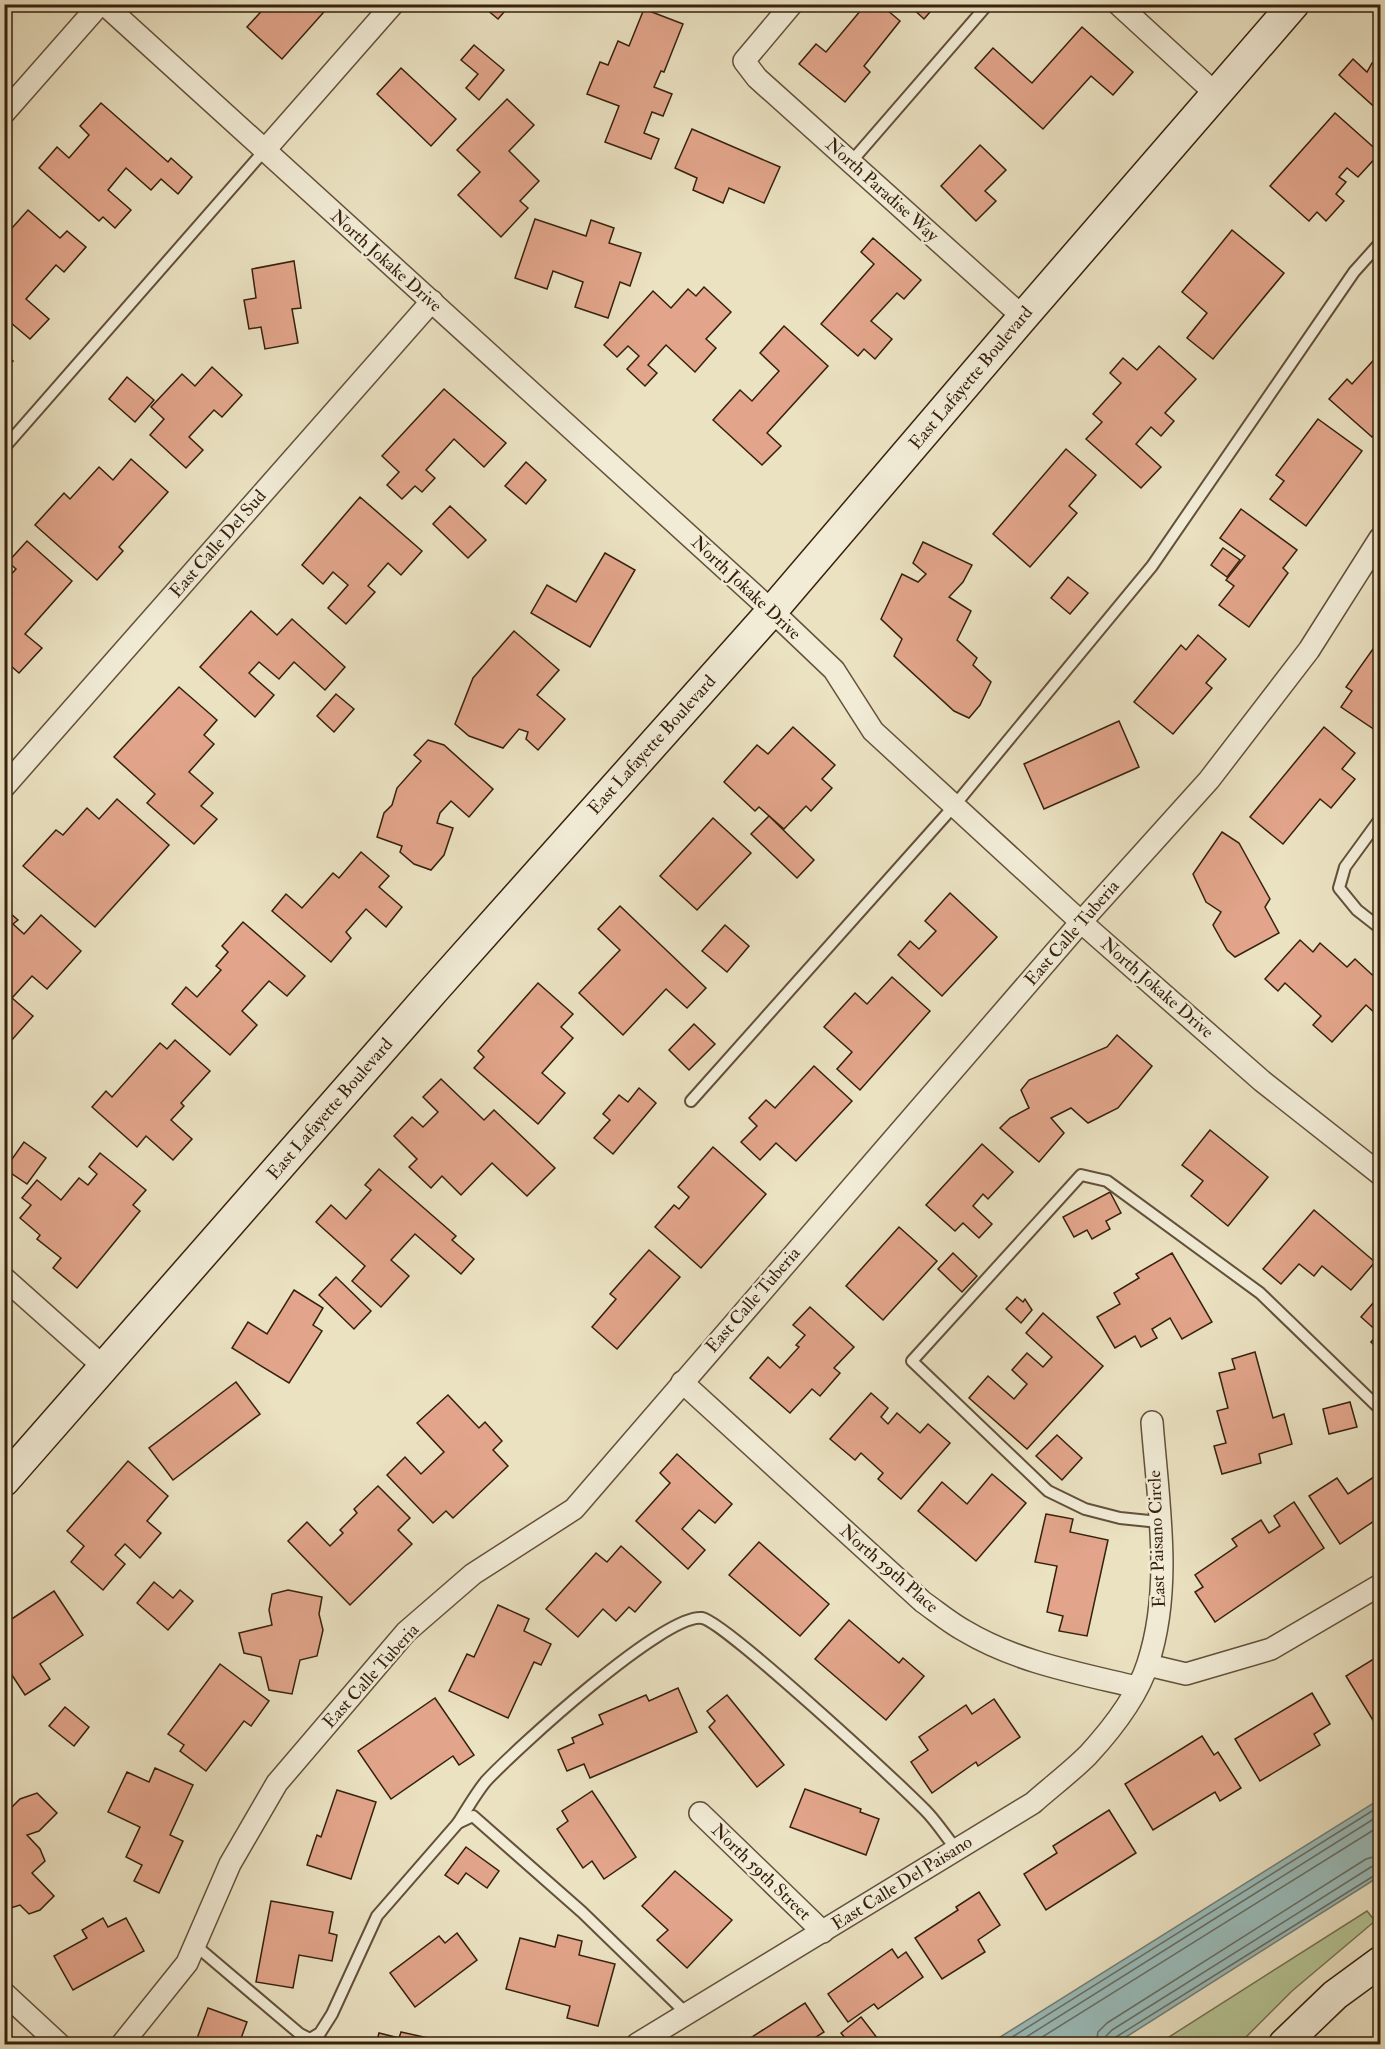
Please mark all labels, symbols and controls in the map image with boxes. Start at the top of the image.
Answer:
street label: North Paradise Way [821,133,944,248]
street label: North Jokake Drive [325,205,447,317]
street label: East Lafayette Boulevard [904,301,1038,454]
street label: East Calle Del Sud [165,485,271,603]
street label: North Jokake Drive [686,531,806,645]
street label: East Lafayette Boulevard [583,670,721,820]
street label: East Calle Tuberia [1020,875,1125,991]
street label: North Jokake Drive [1096,933,1219,1044]
street label: East Lafayette Boulevard [262,1033,398,1185]
street label: East Calle Tuberia [701,1242,806,1358]
street label: East Paisano Circle [1143,1469,1171,1608]
street label: North 59th Place [835,1520,944,1619]
street label: East Calle Tuberia [318,1618,424,1733]
street label: North 59th Street [706,1819,816,1925]
street label: East Calle Del Paisano [827,1830,977,1936]

